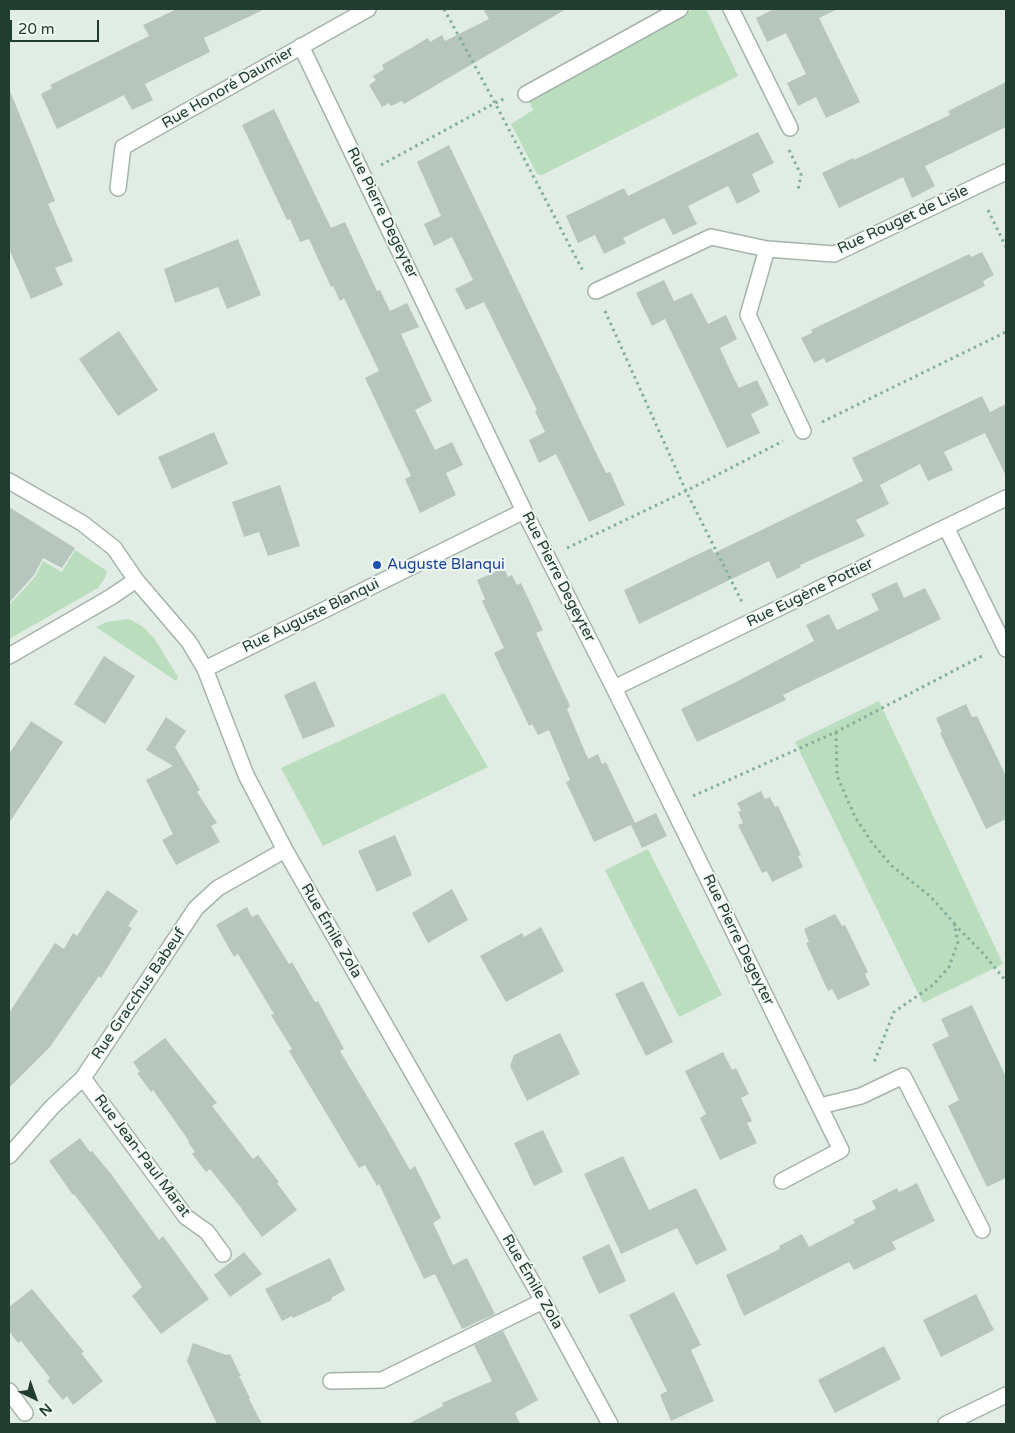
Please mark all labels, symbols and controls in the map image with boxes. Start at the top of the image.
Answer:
scale bar [12,10,101,42]
text: 20 m [18,20,55,38]
street label: Rue Honoré Daumier [159,43,297,133]
street label: Rue Pierre Degeyter [342,145,422,281]
street label: Rue Rouget de Lisle [835,182,971,258]
street label: Rue Pierre Degeyter [517,509,599,645]
street label: Rue Eugène Pottier [744,555,876,631]
place label: Auguste Blanqui [387,556,505,574]
marker: Auguste Blanqui [371,559,383,571]
street label: Rue Auguste Blanqui [240,575,382,657]
street label: Rue Pierre Degeyter [698,872,778,1008]
street label: Rue Émile Zola [297,881,365,981]
street label: Rue Gracchus Babeuf [88,925,190,1063]
street label: Rue Jean-Paul Marat [90,1091,194,1221]
street label: Rue Émile Zola [498,1232,566,1332]
north arrow [10,1373,60,1423]
text: N [36,1399,55,1420]

